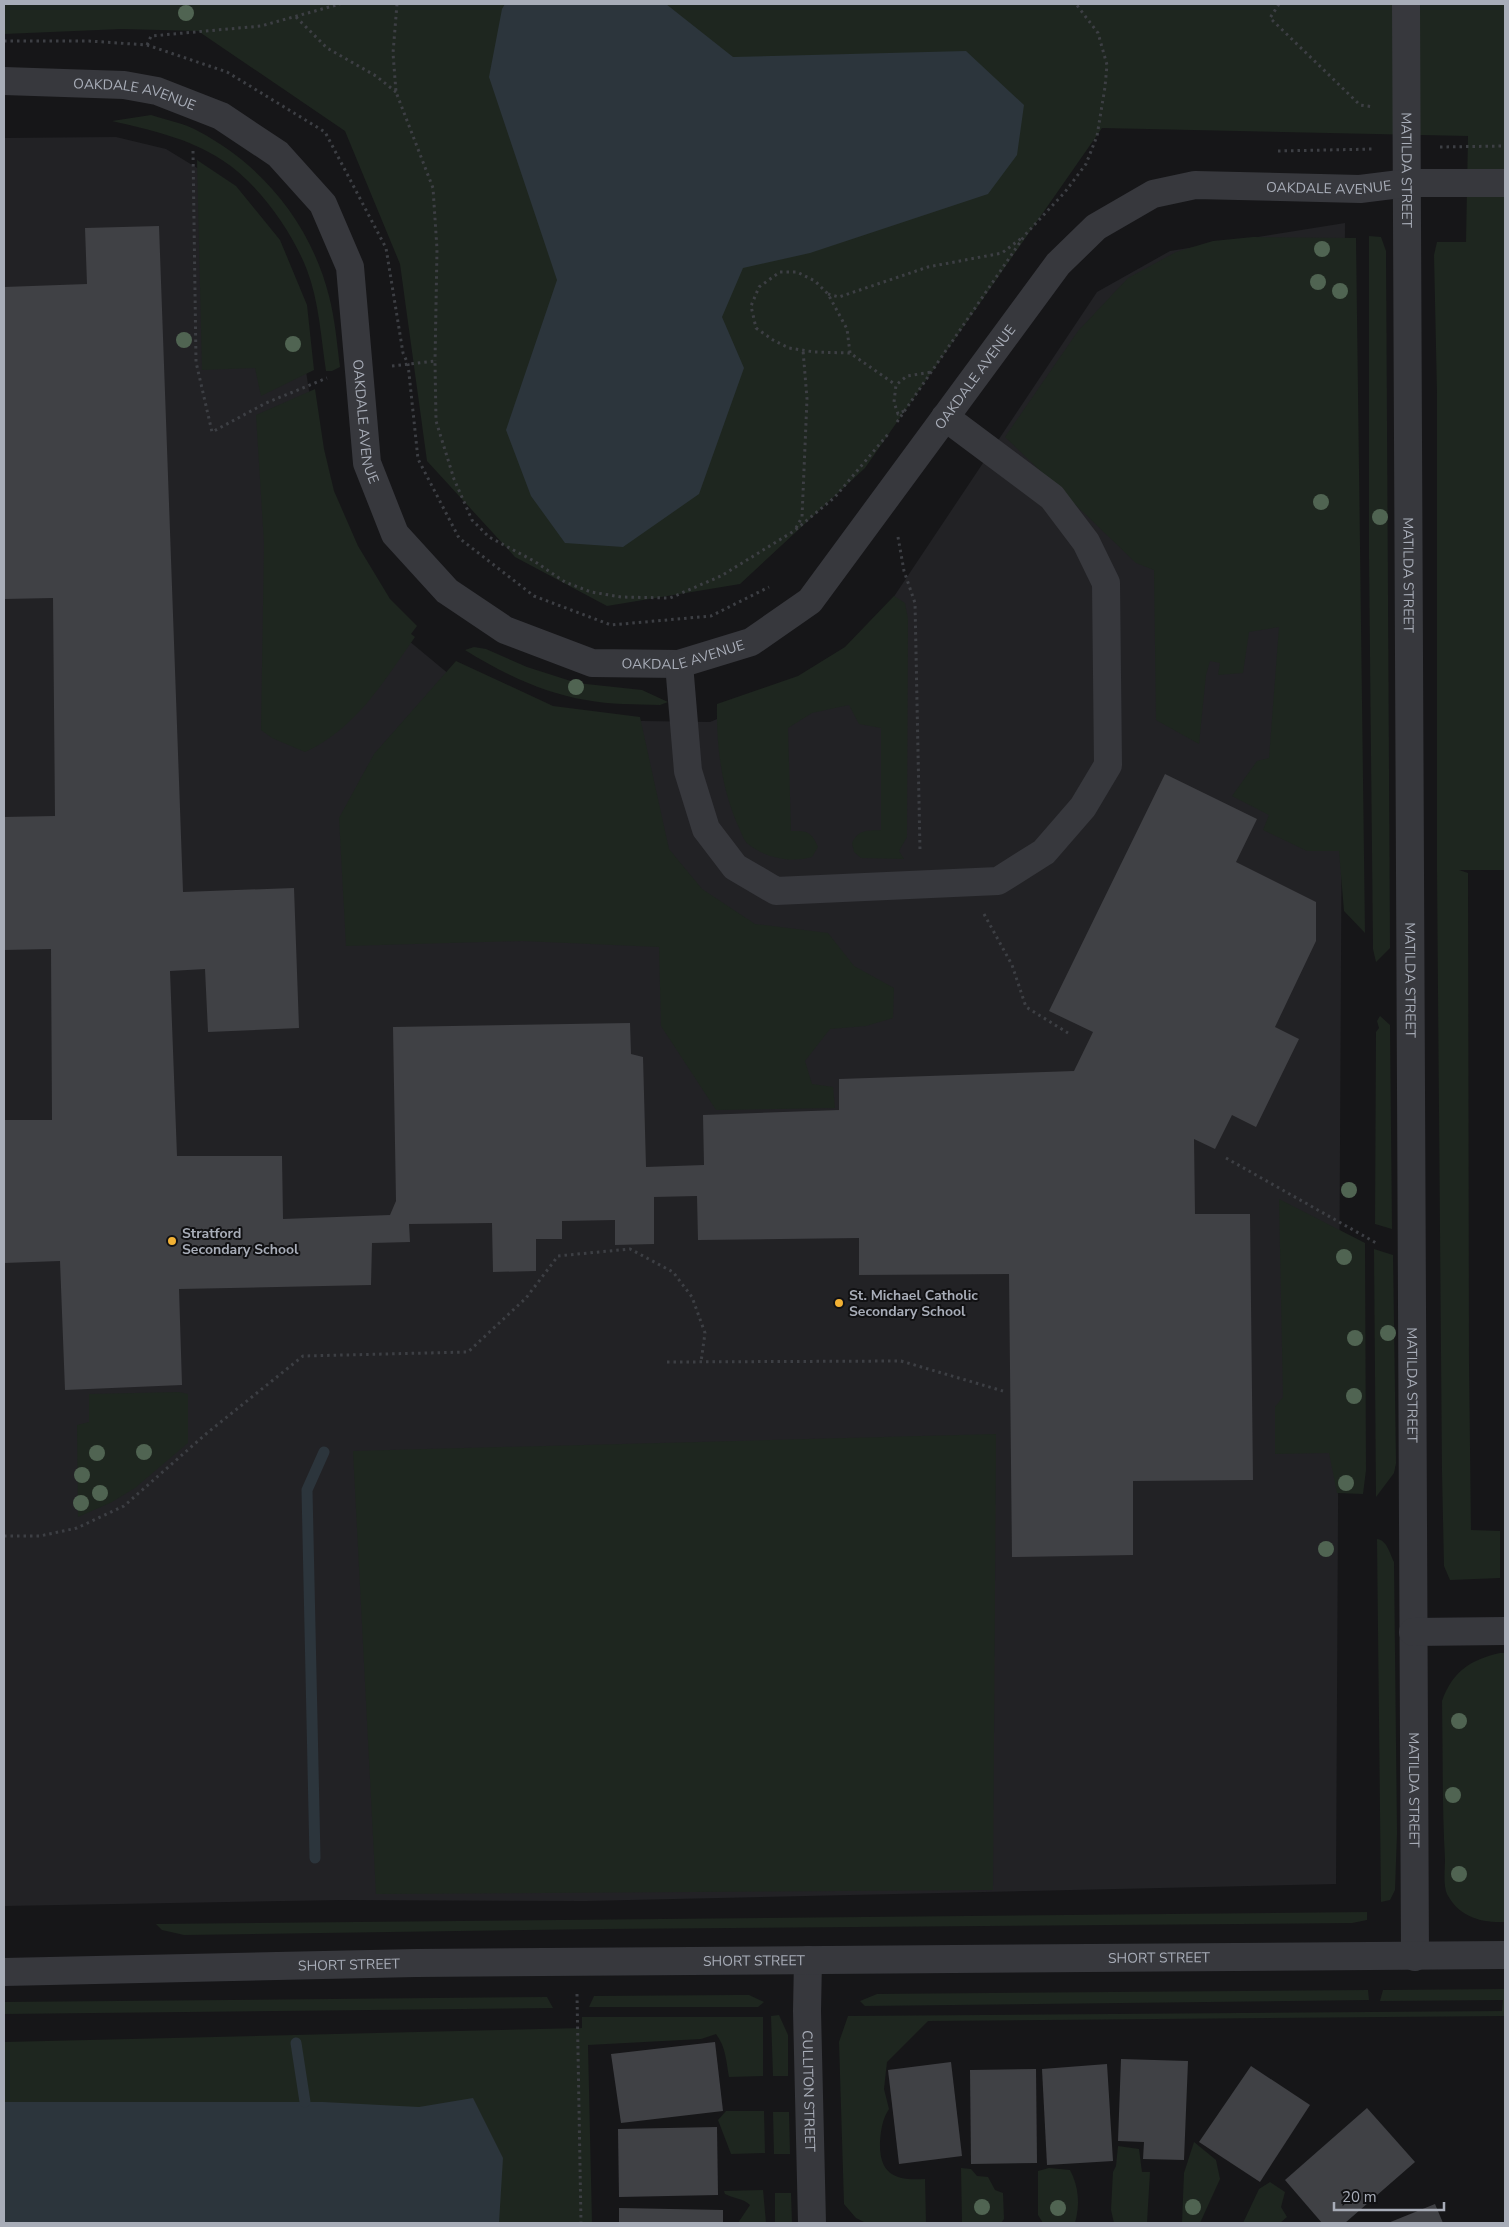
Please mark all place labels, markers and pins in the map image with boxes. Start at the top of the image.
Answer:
place label: Stratford Secondary School [182,1224,299,1259]
marker: Stratford Secondary School [166,1235,178,1247]
place label: St. Michael Catholic Secondary School [849,1286,978,1321]
marker: St. Michael Catholic Secondary School [833,1297,845,1309]

